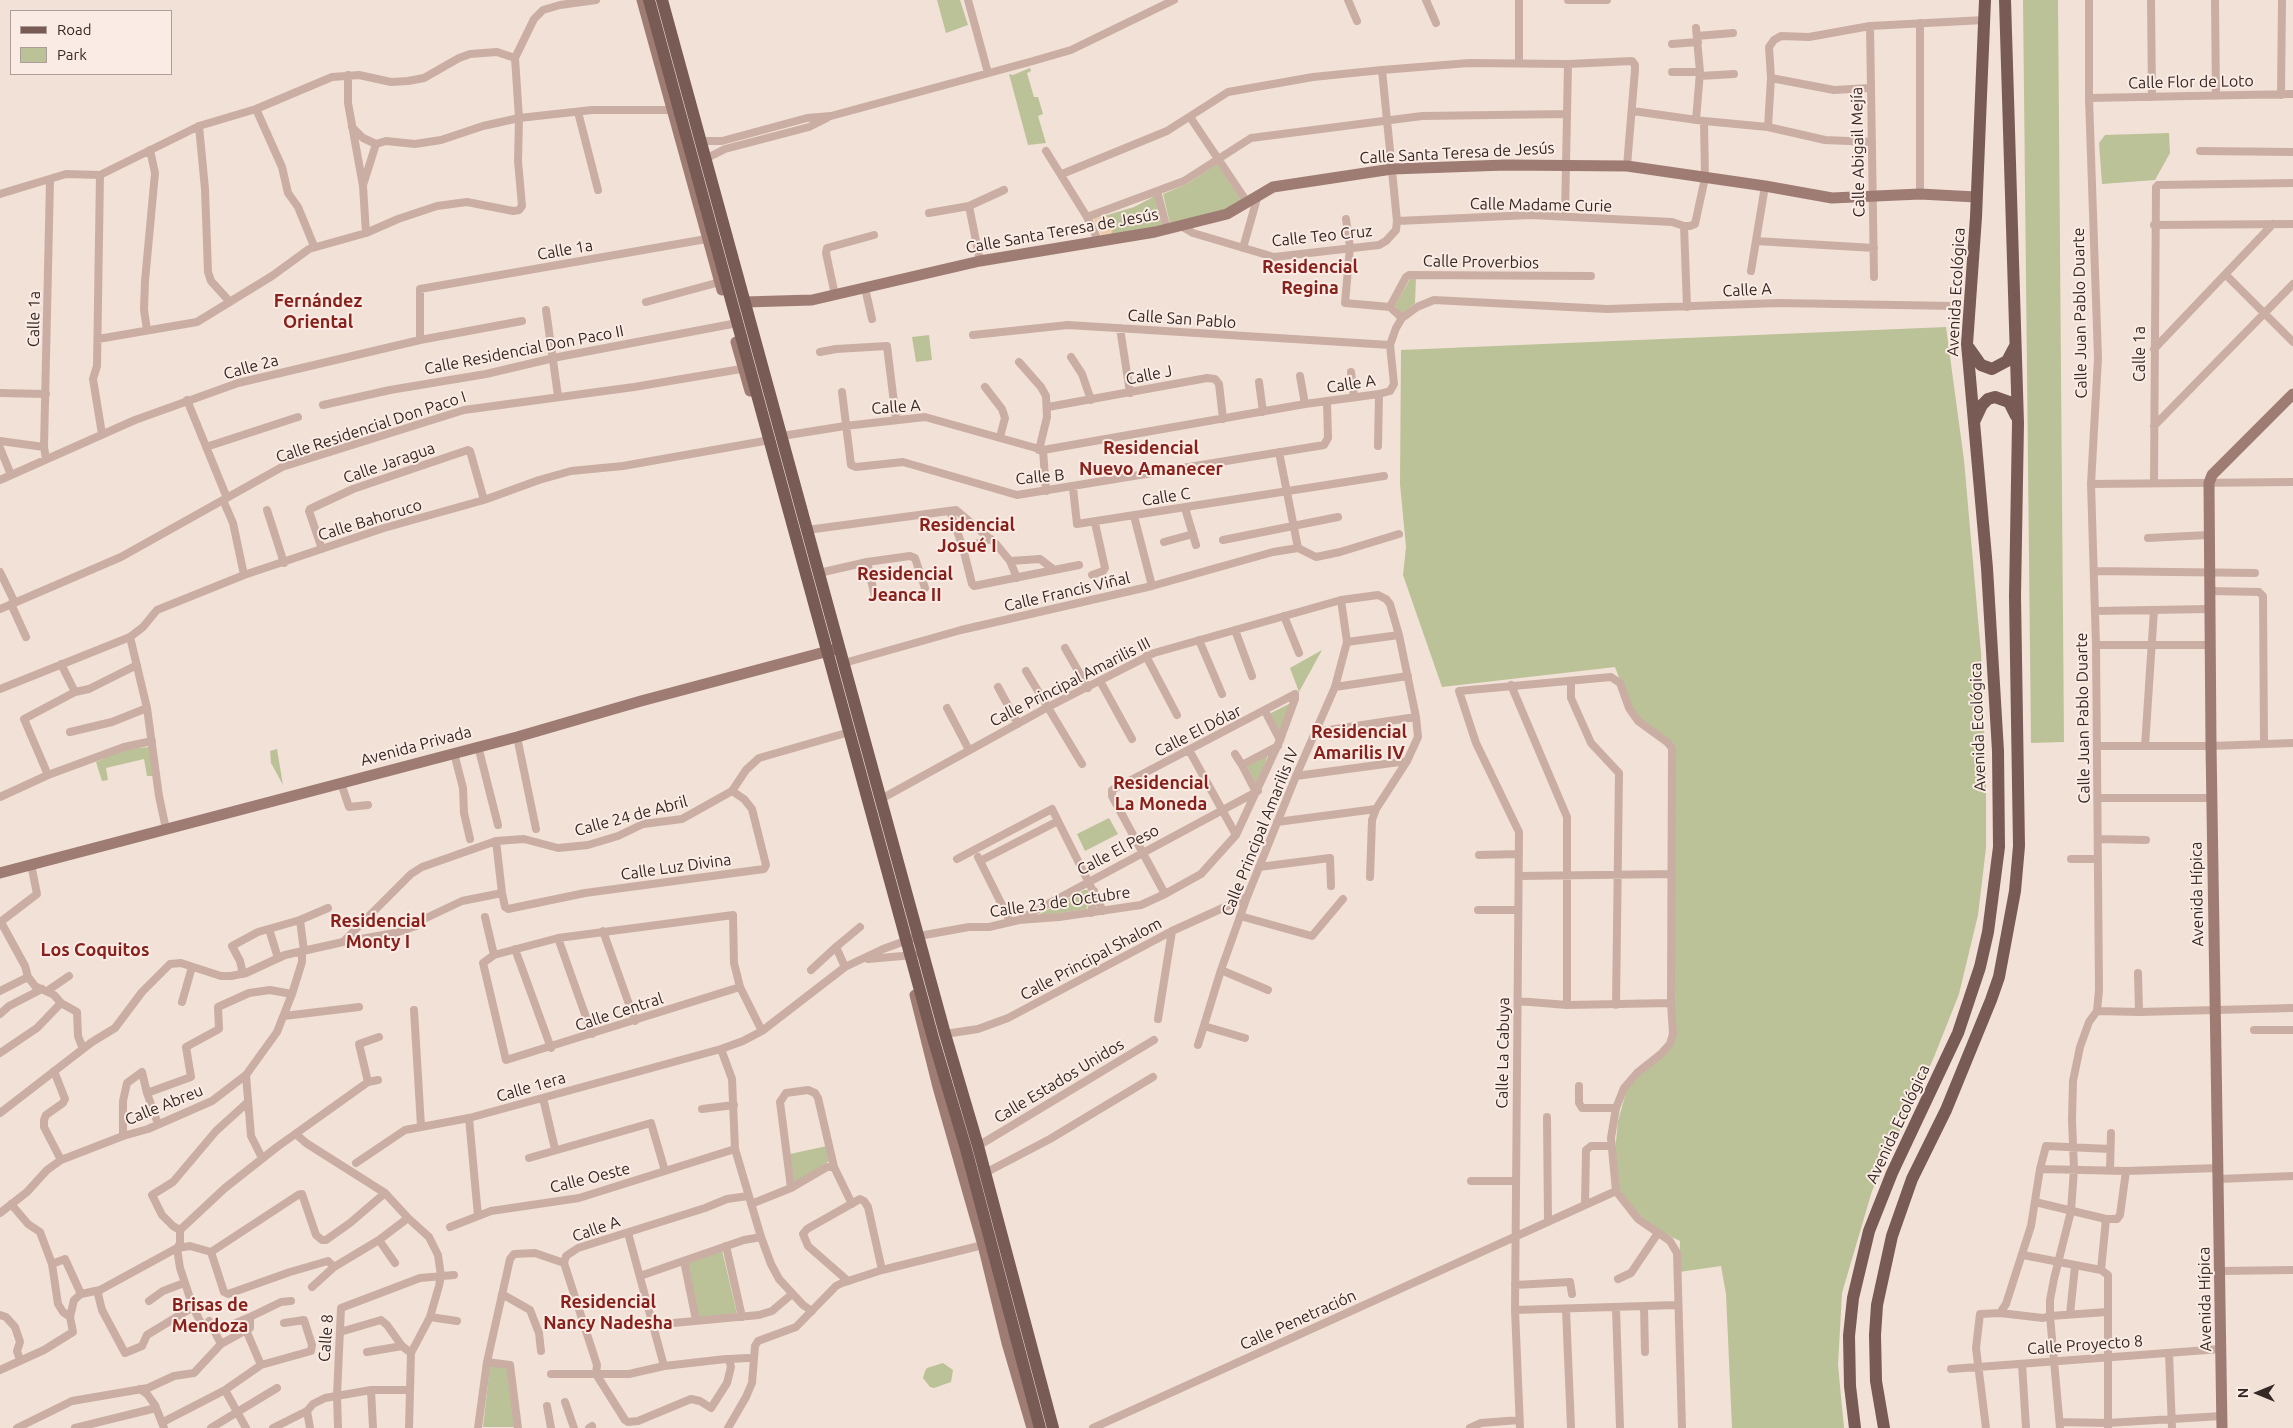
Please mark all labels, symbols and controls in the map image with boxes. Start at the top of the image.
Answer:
legend [10,10,172,75]
text: Road [57,21,92,38]
text: Park [57,46,87,63]
street label: Calle Flor de Loto [2128,71,2254,93]
street label: Calle Abigail Mejía [1847,87,1869,217]
street label: Calle Santa Teresa de Jesús [1359,138,1555,168]
street label: Calle Madame Curie [1470,194,1612,216]
street label: Calle Santa Teresa de Jesús [964,205,1160,257]
street label: Calle Teo Cruz [1271,221,1373,251]
street label: Avenida Ecológica [1943,227,1969,357]
street label: Calle Juan Pablo Duarte [2069,227,2091,399]
street label: Calle 1a [536,236,594,264]
street label: Calle Proverbios [1423,251,1539,273]
district label: Residencial Regina [1262,256,1358,298]
street label: Calle A [1722,279,1772,301]
district label: Fernández Oriental [274,290,362,332]
street label: Calle 1a [24,291,44,347]
street label: Calle San Pablo [1127,306,1237,332]
street label: Calle Residencial Don Paco II [423,321,625,379]
street label: Calle 1a [2130,326,2150,382]
street label: Calle 2a [221,350,281,384]
street label: Calle J [1124,361,1174,389]
street label: Calle A [1325,371,1377,397]
street label: Calle Residencial Don Paco I [273,387,469,467]
street label: Calle A [871,396,921,418]
district label: Residencial Nuevo Amanecer [1079,437,1223,479]
street label: Calle Jaragua [341,438,437,488]
street label: Calle B [1015,465,1065,489]
street label: Calle C [1140,484,1192,510]
street label: Calle Bahoruco [316,495,424,545]
district label: Residencial Josué I [919,514,1015,556]
district label: Residencial Jeanca II [857,563,953,606]
street label: Calle Francis Viñal [1002,568,1132,616]
street label: Calle Juan Pablo Duarte [2072,632,2094,804]
street label: Calle Principal Amarilis III [986,633,1154,731]
street label: Avenida Ecológica [1966,662,1990,792]
street label: Calle El Dólar [1151,701,1245,761]
district label: Residencial Amarilis IV [1311,721,1407,764]
street label: Avenida Privada [358,722,474,770]
street label: Calle Principal Amarilis IV [1217,745,1303,919]
district label: Residencial La Moneda [1113,772,1209,814]
street label: Calle 24 de Abril [572,792,690,840]
street label: Calle El Peso [1074,820,1162,880]
street label: Avenida Hípica [2186,841,2208,947]
street label: Calle Luz Divina [619,850,733,884]
street label: Calle 23 de Octubre [988,883,1132,921]
district label: Residencial Monty I [330,910,426,952]
street label: Calle Principal Shalom [1017,914,1165,1004]
district label: Los Coquitos [41,939,149,961]
street label: Calle Central [573,989,665,1035]
street label: Calle La Cabuya [1492,997,1514,1109]
street label: Calle Estados Unidos [991,1035,1127,1127]
street label: Avenida Ecológica [1862,1061,1934,1187]
street label: Calle 1era [494,1068,568,1106]
street label: Calle Abreu [122,1081,206,1129]
street label: Calle Oeste [548,1159,632,1197]
street label: Calle A [570,1212,622,1246]
street label: Avenida Hípica [2194,1246,2216,1352]
street label: Calle Penetración [1237,1286,1359,1354]
district label: Residencial Nancy Nadesha [543,1291,673,1334]
district label: Brisas de Mendoza [172,1294,248,1336]
street label: Calle 8 [315,1313,337,1363]
street label: Calle Proyecto 8 [2026,1331,2144,1359]
north arrow [2233,1368,2283,1418]
text: N [2235,1388,2251,1398]

